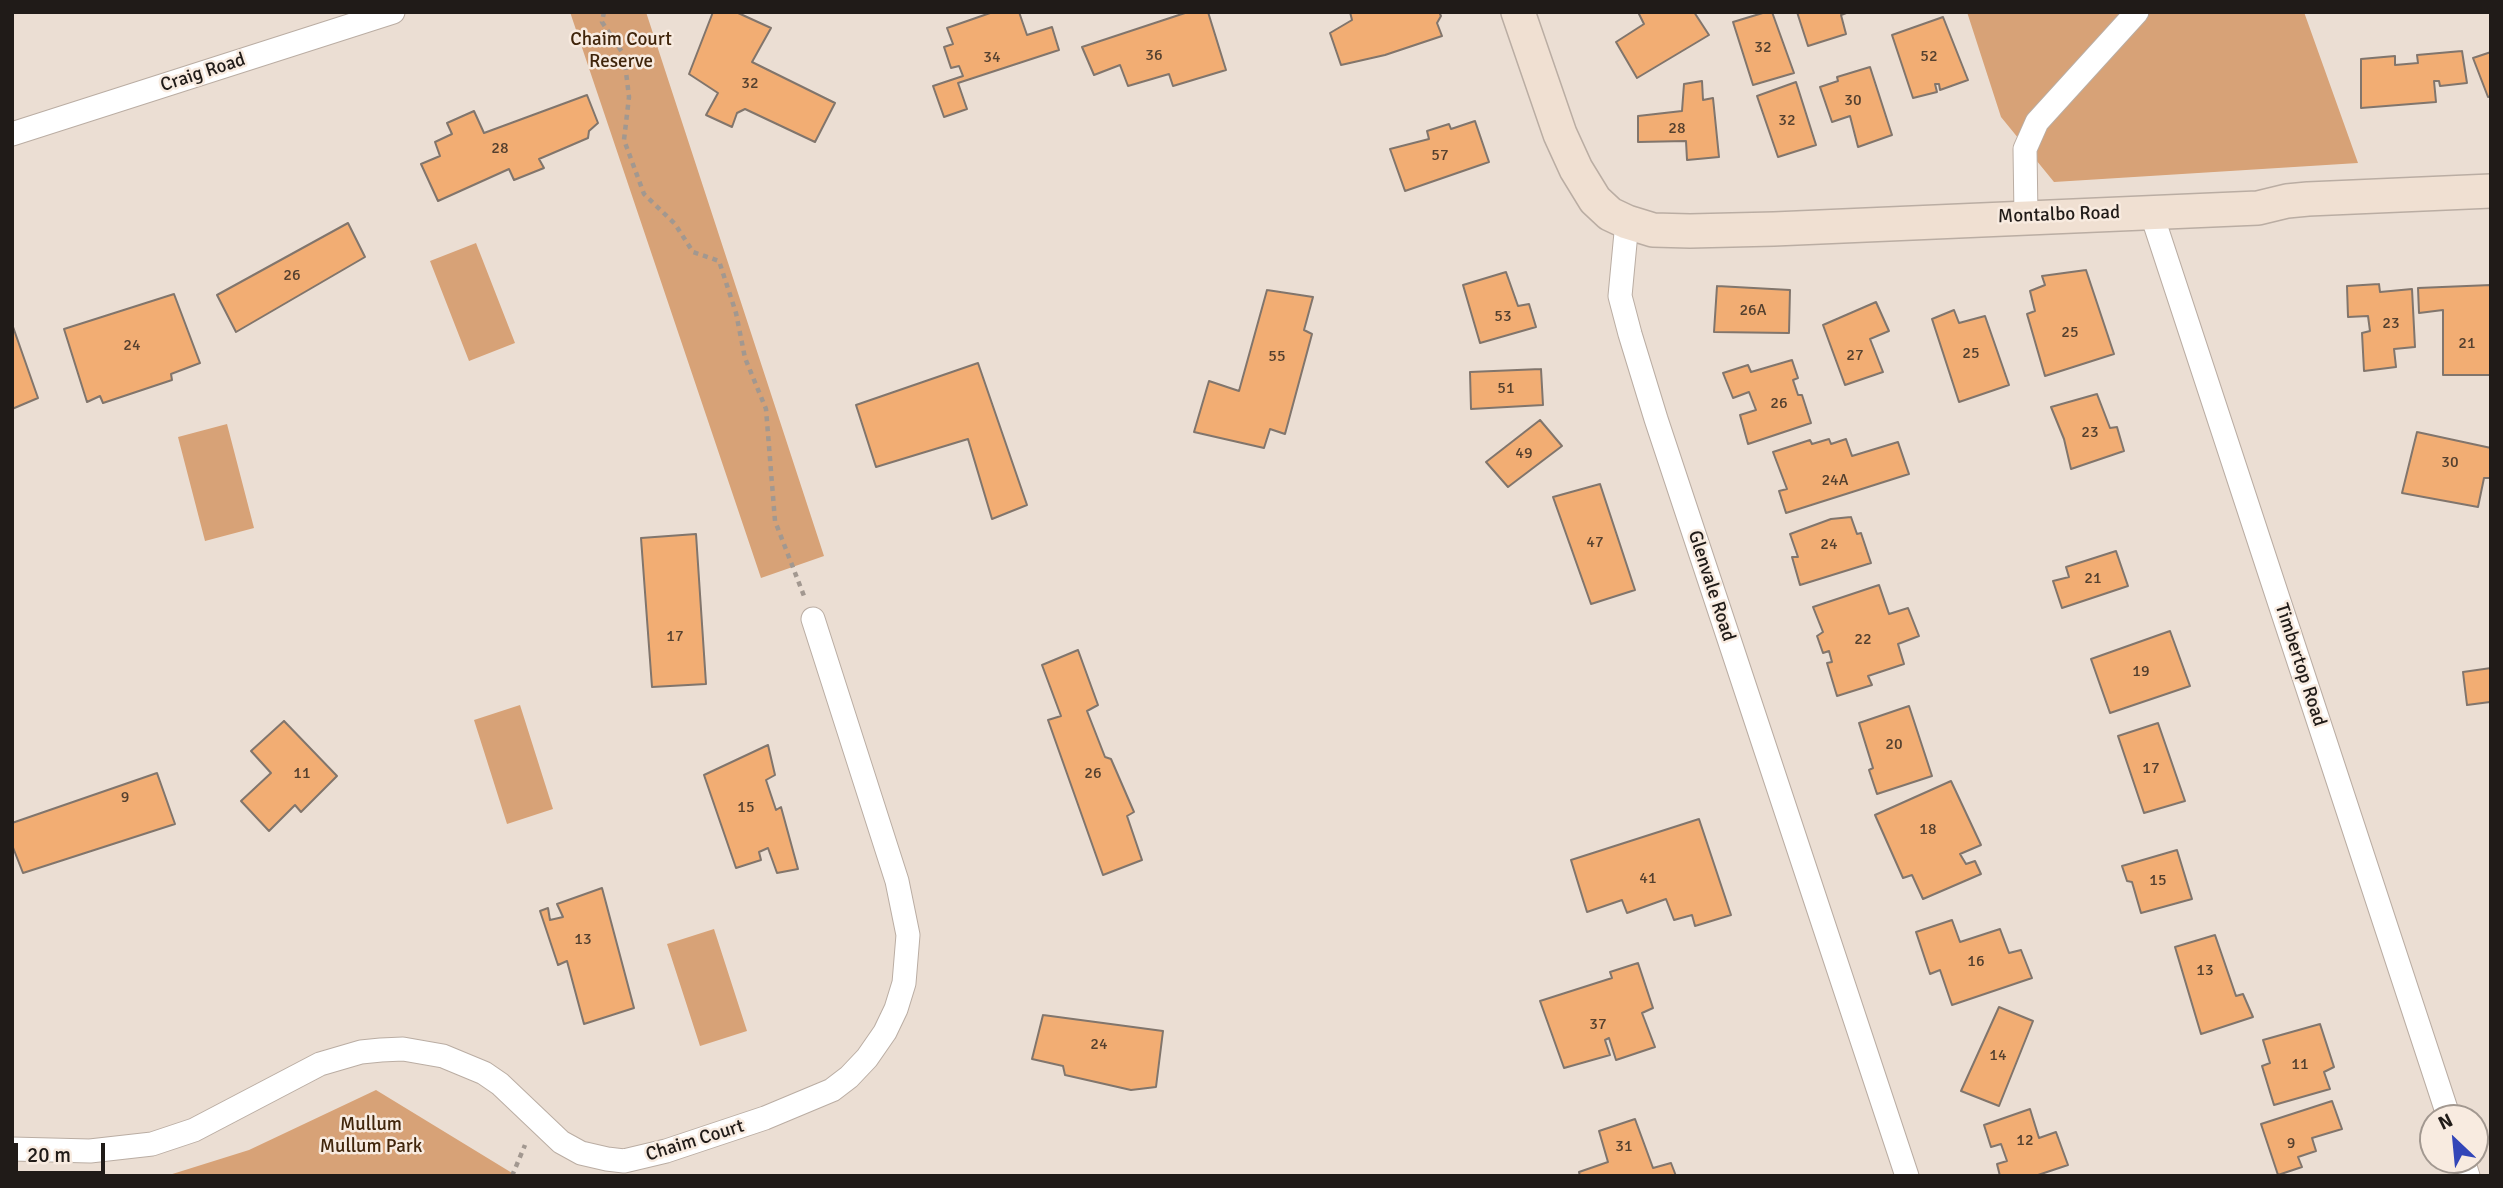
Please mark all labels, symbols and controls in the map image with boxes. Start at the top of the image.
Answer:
park label: Chaim Court Reserve [570,29,672,73]
house number: 32 [1754,38,1772,58]
house number: 36 [1145,46,1163,66]
house number: 52 [1920,47,1938,67]
house number: 34 [983,48,1001,68]
street label: Craig Road [158,49,248,97]
house number: 32 [741,74,759,94]
house number: 30 [1844,91,1862,111]
house number: 32 [1778,111,1796,131]
house number: 28 [1668,119,1686,139]
house number: 28 [491,139,509,159]
house number: 57 [1431,146,1449,166]
street label: Montalbo Road [1998,201,2120,229]
house number: 26 [283,266,301,286]
house number: 26A [1739,301,1767,321]
house number: 53 [1494,307,1512,327]
house number: 23 [2382,314,2400,334]
house number: 25 [2061,323,2079,343]
house number: 21 [2458,334,2476,354]
house number: 24 [123,336,141,356]
house number: 25 [1962,344,1980,364]
house number: 27 [1846,346,1864,366]
house number: 55 [1268,347,1286,367]
house number: 51 [1497,379,1515,399]
house number: 26 [1770,394,1788,414]
house number: 23 [2081,423,2099,443]
house number: 49 [1515,444,1533,464]
house number: 30 [2441,453,2459,473]
house number: 24A [1821,471,1849,491]
street label: Glenvale Road [1682,528,1740,644]
house number: 47 [1586,533,1604,553]
house number: 24 [1820,535,1838,555]
house number: 21 [2084,569,2102,589]
street label: Timbertop Road [2269,601,2331,729]
house number: 17 [666,627,684,647]
house number: 22 [1854,630,1872,650]
house number: 19 [2132,662,2150,682]
house number: 20 [1885,735,1903,755]
house number: 17 [2142,759,2160,779]
house number: 11 [293,764,311,784]
house number: 26 [1084,764,1102,784]
house number: 9 [121,788,129,808]
house number: 15 [737,798,755,818]
house number: 18 [1919,820,1937,840]
house number: 41 [1639,869,1657,889]
house number: 15 [2149,871,2167,891]
house number: 13 [574,930,592,950]
house number: 16 [1967,952,1985,972]
house number: 13 [2196,961,2214,981]
house number: 37 [1589,1015,1607,1035]
house number: 24 [1090,1035,1108,1055]
house number: 14 [1989,1046,2007,1066]
house number: 11 [2291,1055,2309,1075]
north arrow [2419,1104,2489,1174]
text: N [2434,1108,2457,1136]
park label: Mullum Mullum Park [320,1114,422,1158]
street label: Chaim Court [643,1115,747,1167]
scale bar [18,1128,108,1172]
house number: 12 [2016,1131,2034,1151]
house number: 9 [2287,1134,2295,1154]
house number: 31 [1615,1137,1633,1157]
text: 20 m [27,1142,71,1168]

